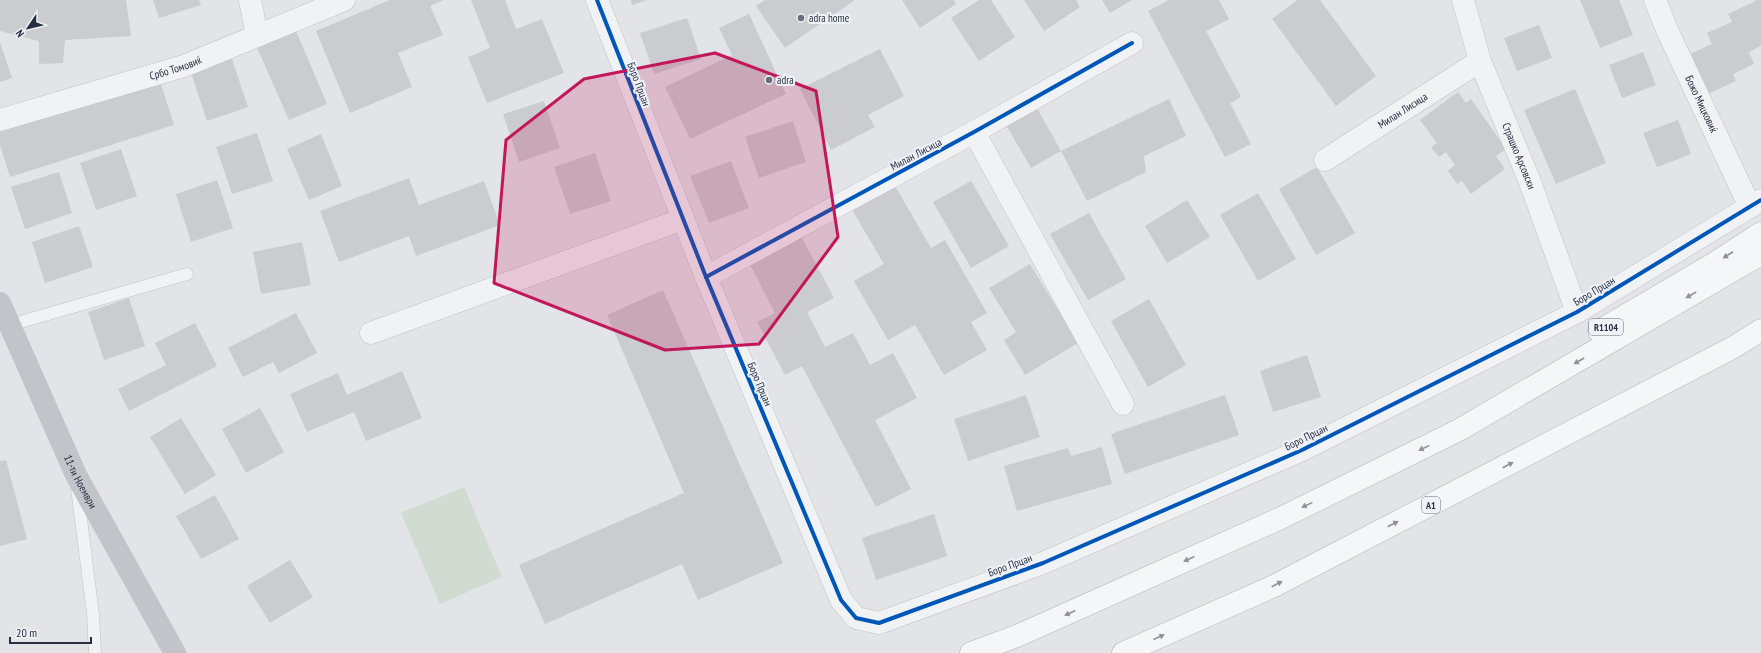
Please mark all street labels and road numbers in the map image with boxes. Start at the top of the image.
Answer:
street label: Србо Томовиќ [148,52,204,83]
street label: Боро Прцан [624,60,654,108]
street label: Божо Мицковиќ [1682,73,1721,136]
street label: Милан Лисица [1375,89,1430,132]
street label: Страшко Арсовски [1499,121,1539,191]
street label: Милан Лисица [888,135,944,173]
street label: Боро Прцан [1571,273,1618,309]
road number: R1104 [1589,319,1623,335]
street label: Боро Прцан [745,360,776,408]
street label: Боро Прцан [1282,421,1330,453]
street label: 11-ти Ноември [61,453,100,511]
road number: A1 [1422,497,1440,513]
street label: Боро Прцан [986,550,1034,579]

